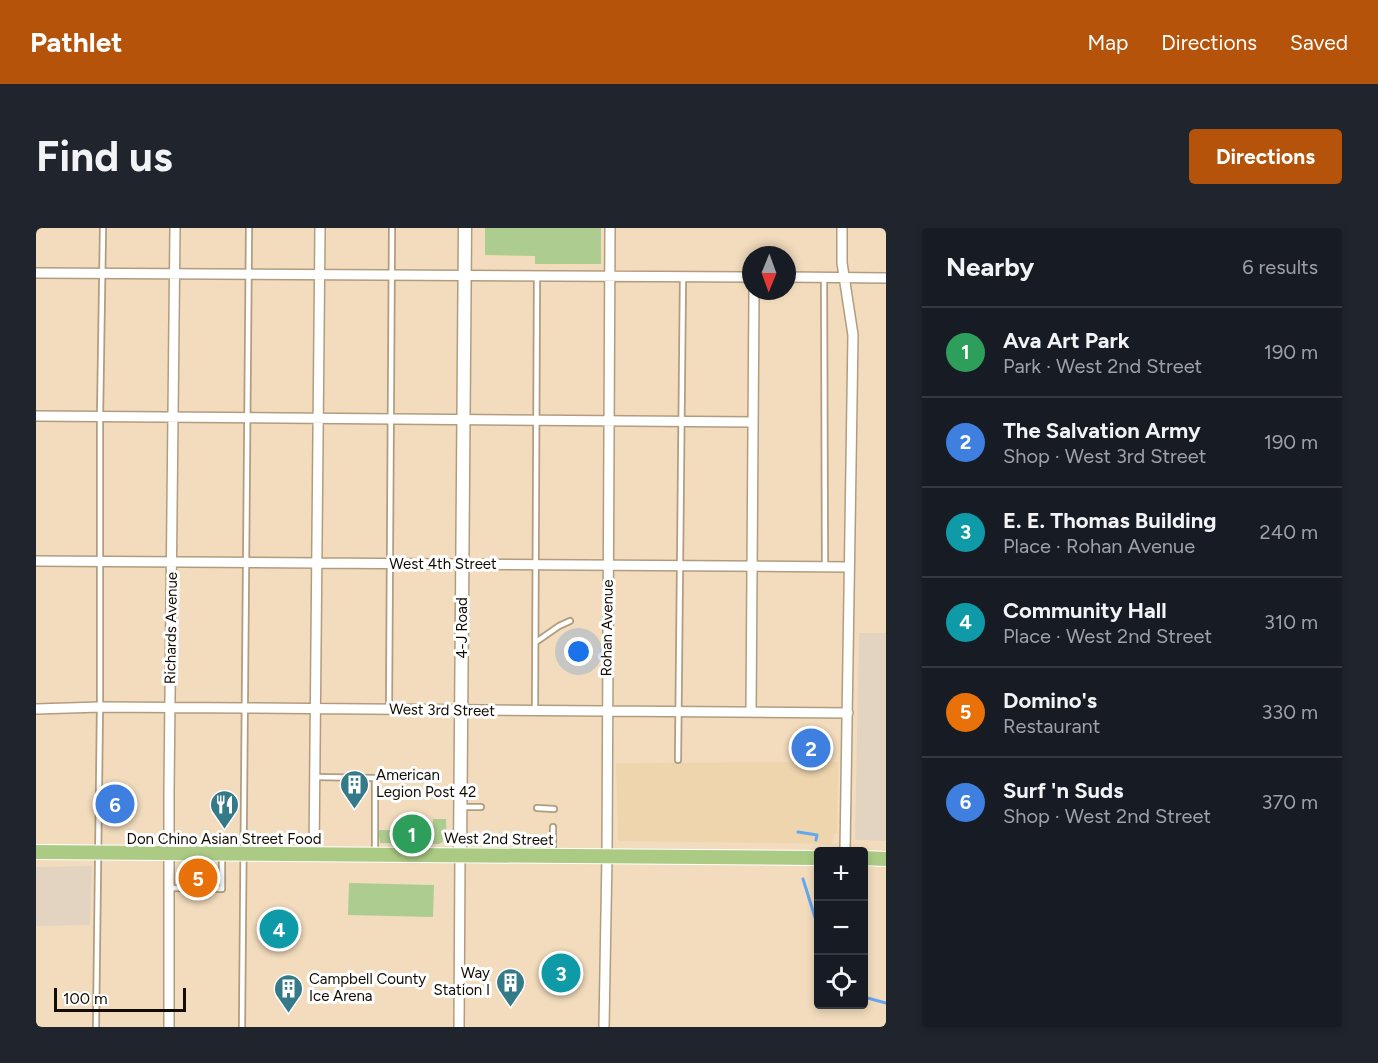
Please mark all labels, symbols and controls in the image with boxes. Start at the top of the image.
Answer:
text: Pathlet [30,25,122,59]
text: Map [1087,30,1128,55]
text: Directions [1161,30,1257,55]
text: Saved [1290,30,1348,55]
button: Directions [1189,129,1342,184]
text: Find us [36,131,173,182]
north arrow [742,246,796,300]
text: Nearby [946,251,1034,283]
text: 6 results [1242,255,1318,279]
text: Ava Art Park [1003,327,1130,354]
text: 1 [961,340,970,364]
text: 190 m [1264,340,1318,364]
text: Park · West 2nd Street [1003,354,1202,378]
text: The Salvation Army [1003,417,1201,444]
text: 2 [960,430,971,454]
text: 190 m [1264,430,1318,454]
text: Shop · West 3rd Street [1003,444,1206,468]
text: E. E. Thomas Building [1003,507,1217,534]
text: 3 [960,520,971,544]
text: 240 m [1260,520,1318,544]
text: Place · Rohan Avenue [1003,534,1195,558]
street label: West 4th Street [389,555,497,573]
street label: Richards Avenue [161,572,181,684]
street label: Rohan Avenue [597,579,617,677]
street label: 4-J Road [453,597,471,659]
text: Community Hall [1003,597,1167,624]
text: 4 [959,610,972,634]
text: 310 m [1264,610,1318,634]
text: Place · West 2nd Street [1003,624,1212,648]
your location [564,637,593,666]
text: Domino's [1003,687,1097,714]
street label: West 3rd Street [389,700,496,720]
text: 5 [960,700,971,724]
text: 330 m [1261,700,1318,724]
text: Restaurant [1003,714,1100,738]
pin: 2 [792,726,830,770]
place label: American Legion Post 42 [376,766,476,801]
building icon: American Legion Post 42 [339,768,371,810]
text: Surf 'n Suds [1003,777,1123,804]
pin: 6 [96,782,134,826]
restaurant icon: Don Chino Asian Street Food [208,788,240,830]
text: 6 [960,790,971,814]
text: 370 m [1262,790,1318,814]
text: Shop · West 2nd Street [1003,804,1211,828]
pin: 1 [392,812,431,856]
street label: West 2nd Street [444,829,554,849]
place label: Don Chino Asian Street Food [127,830,321,848]
map controls [814,847,868,1009]
button: + [814,847,868,901]
pin: 5 [178,856,218,900]
button: − [814,901,868,955]
pin: 4 [260,906,298,952]
pin: 3 [542,950,580,996]
button: locate [814,955,868,1009]
place label: Way Station I [434,964,490,999]
building icon: Way Station I [495,966,527,1008]
place label: Campbell County Ice Arena [309,970,426,1005]
building icon: Campbell County Ice Arena [272,972,304,1014]
scale bar [54,985,186,1012]
text: 100 m [63,989,108,1008]

